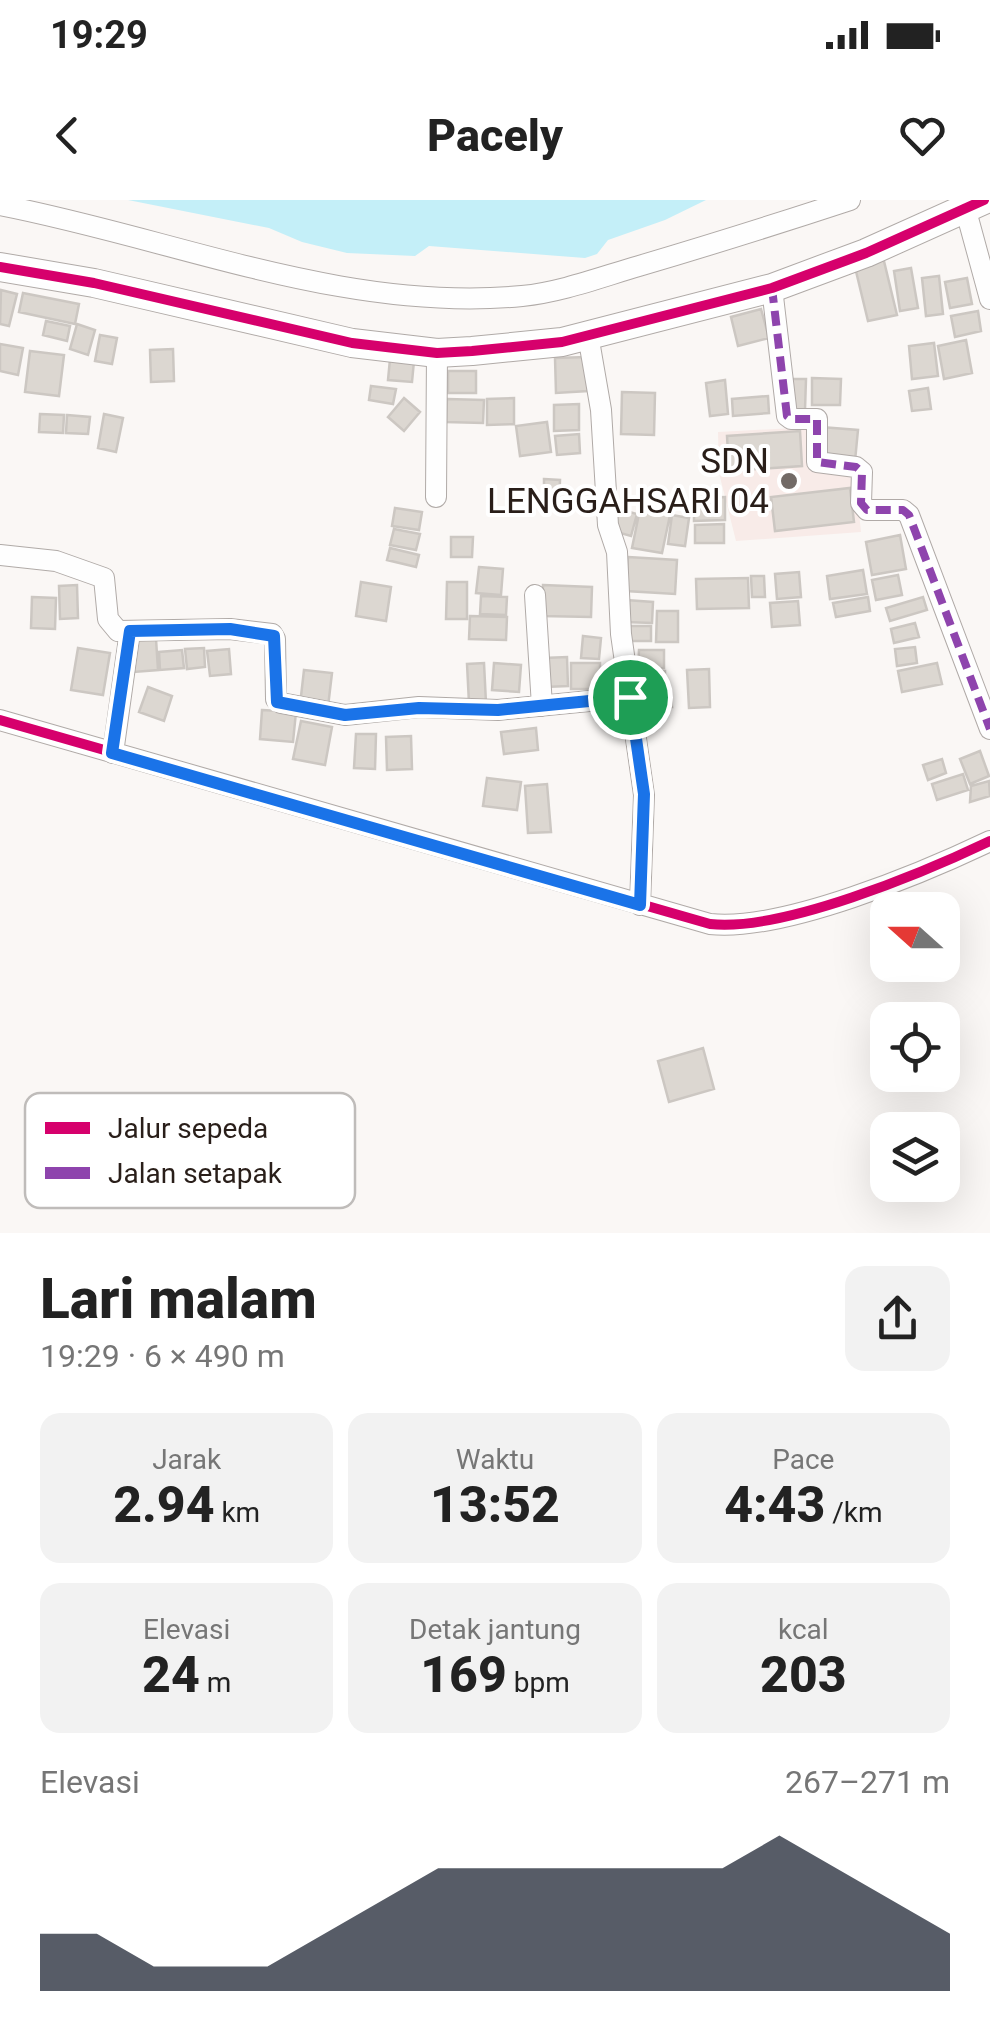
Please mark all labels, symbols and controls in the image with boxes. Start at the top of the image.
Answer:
text: 19:29 [50,13,148,57]
icon: back [40,108,95,163]
icon: heart [895,108,950,163]
text: Pacely [427,109,563,162]
place label: SDN LENGGAHSARI 04 [487,441,769,522]
marker: SDN LENGGAHSARI 04 [778,470,800,492]
pin [588,655,673,740]
icon: arrive [603,670,658,725]
north arrow [870,892,960,982]
map controls [870,892,960,1202]
button: locate [870,1002,960,1092]
legend [25,1093,355,1208]
text: Jalur sepeda [108,1112,268,1145]
button: layers [870,1112,960,1202]
text: Jalan setapak [108,1157,283,1190]
button: share [845,1266,950,1371]
text: Lari malam [40,1267,317,1331]
text: 19:29 · 6 × 490 m [40,1337,285,1375]
text: Jarak [152,1443,221,1476]
text: Waktu [456,1443,534,1476]
text: Pace [772,1443,834,1476]
text: 2.94 [113,1476,214,1534]
text: 13:52 [430,1476,560,1534]
text: 4:43 [724,1476,825,1534]
text: km [214,1496,260,1529]
text: /km [825,1496,882,1529]
text: Elevasi [143,1613,230,1646]
text: Detak jantung [409,1613,581,1646]
text: kcal [778,1613,829,1646]
text: 24 [142,1646,200,1704]
text: 169 [420,1646,507,1704]
text: 203 [760,1646,847,1704]
text: m [200,1666,231,1699]
text: bpm [507,1666,570,1699]
text: Elevasi [40,1763,140,1801]
text: 267–271 m [785,1763,950,1801]

